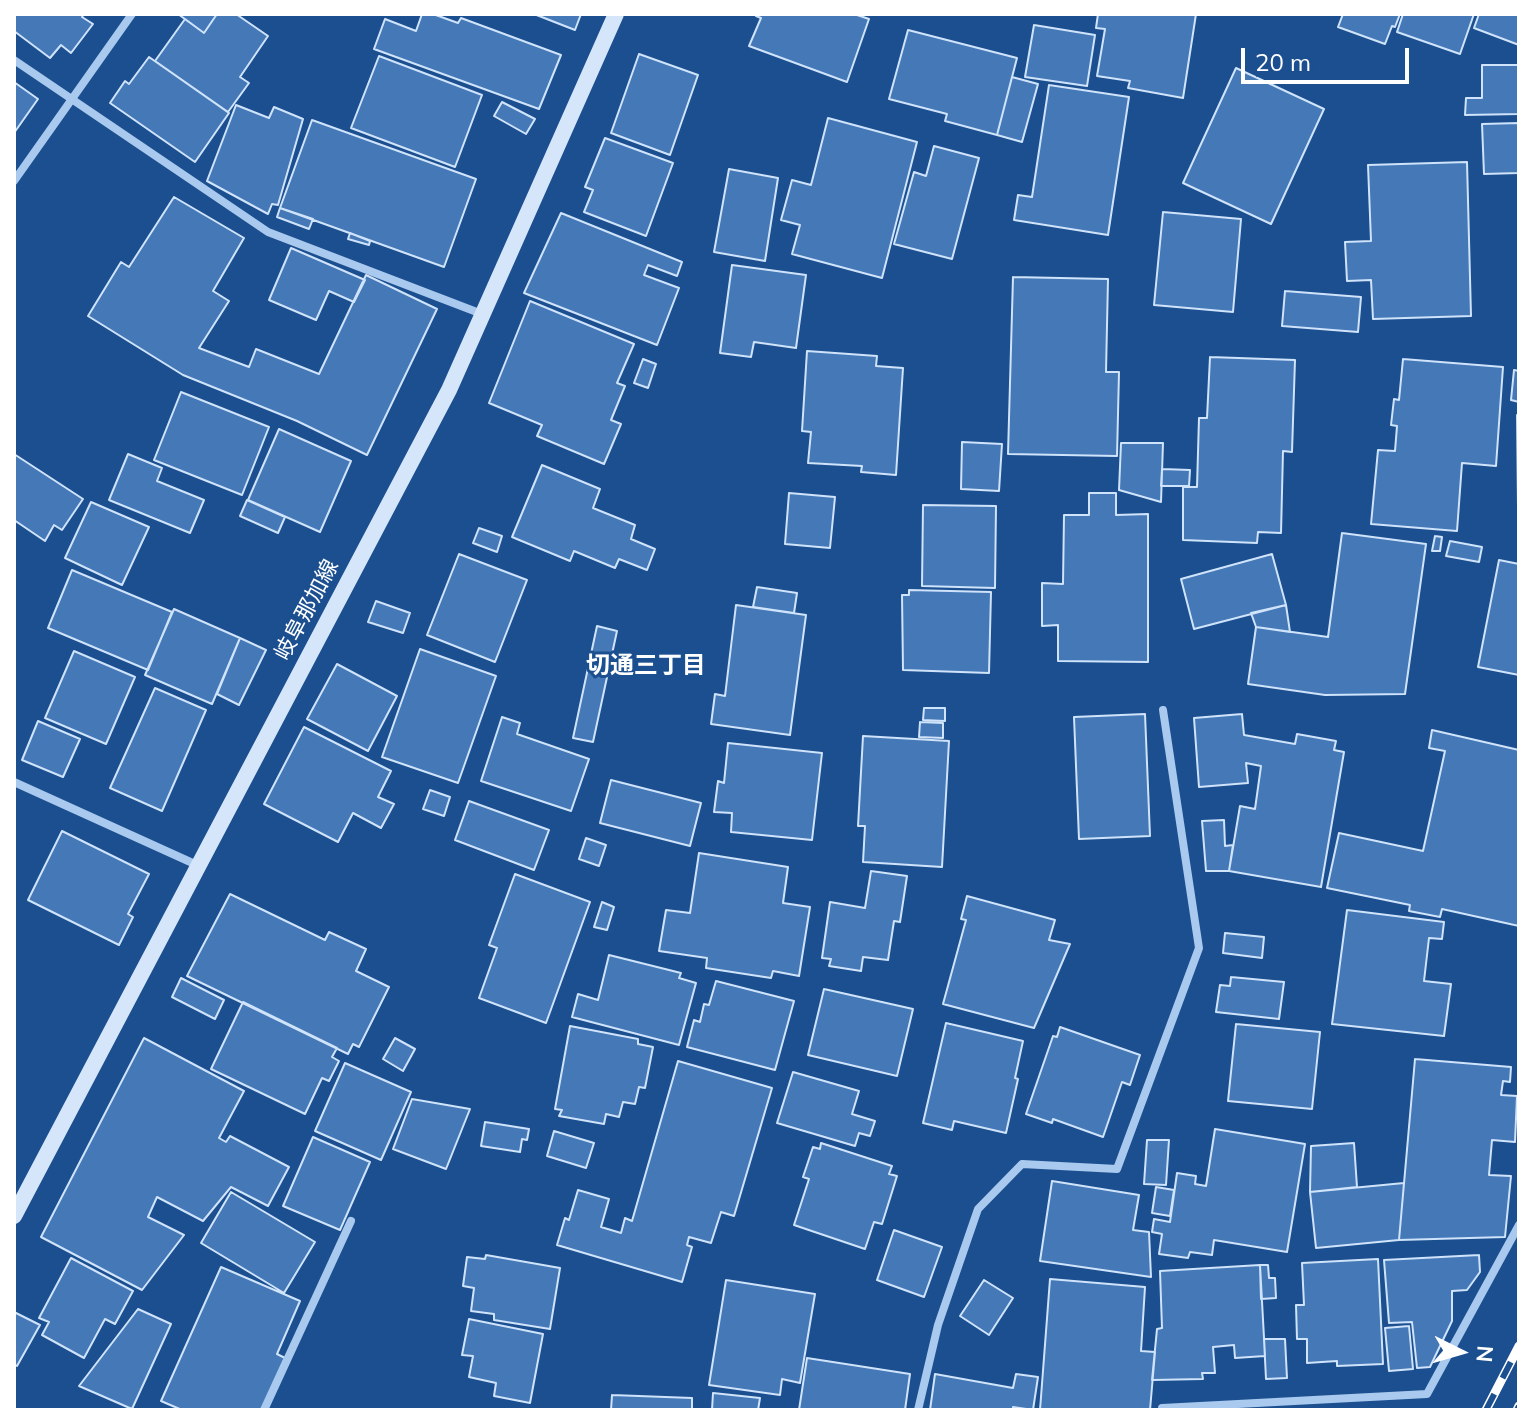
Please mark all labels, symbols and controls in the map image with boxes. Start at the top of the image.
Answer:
scale bar [1245,32,1413,82]
text: 20 m [1255,47,1311,77]
street label: 岐阜那加線 [270,555,344,665]
district label: 切通三丁目 [586,652,706,680]
north arrow [1421,1312,1501,1392]
text: N [1470,1345,1500,1364]

